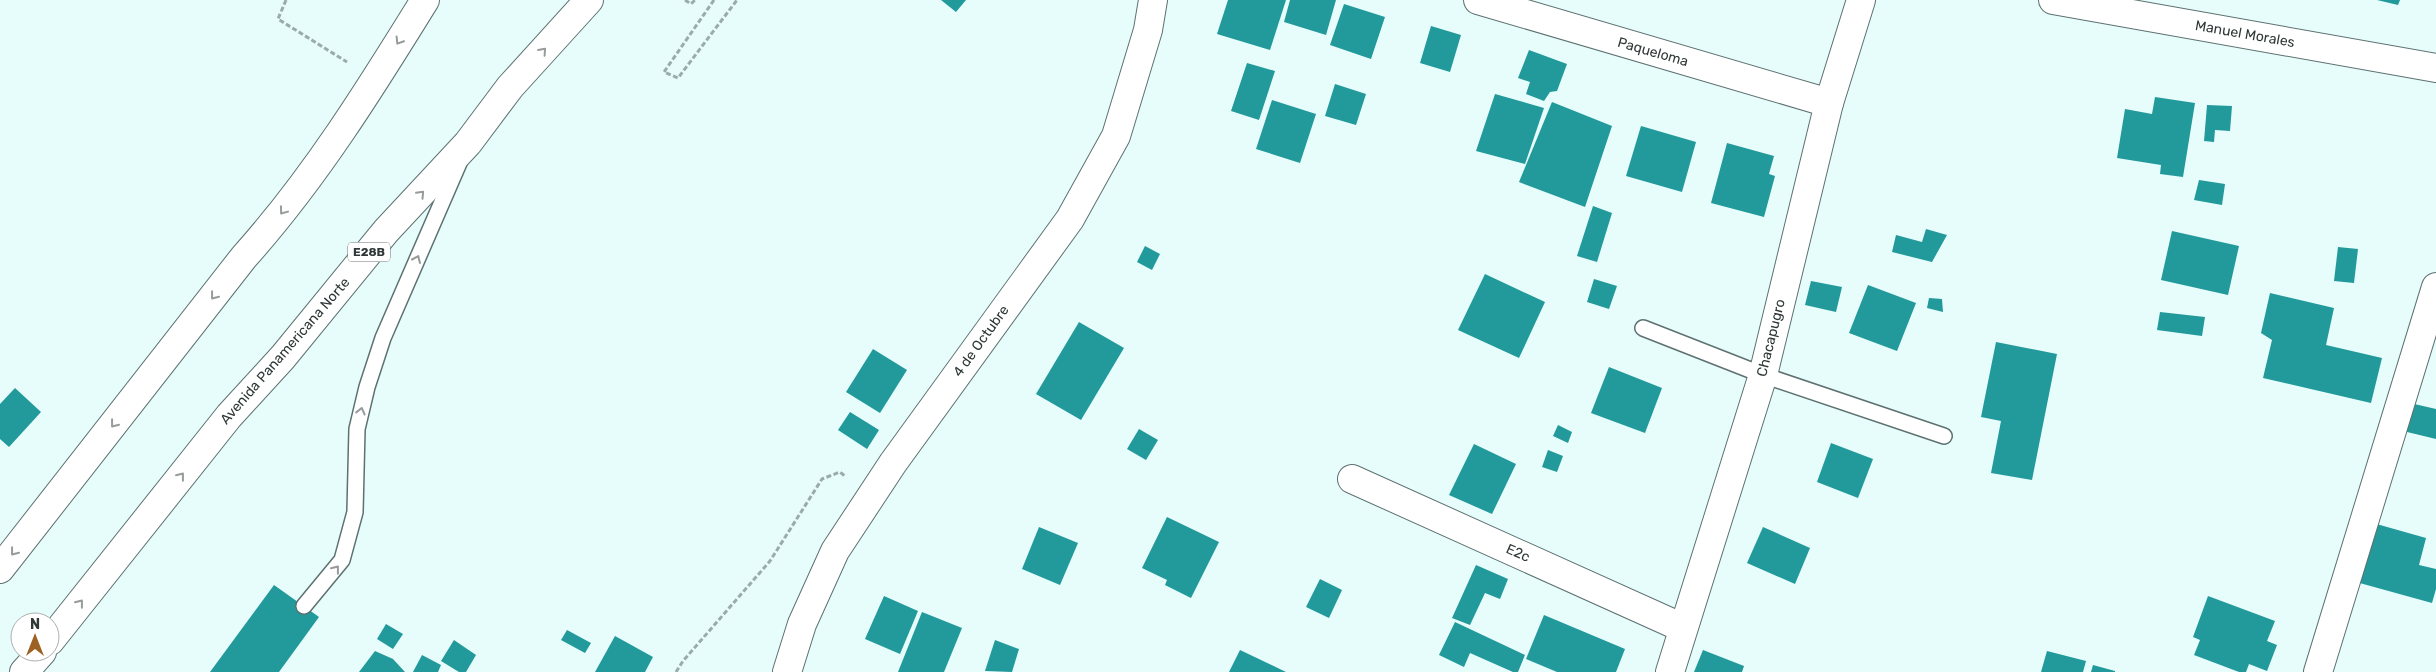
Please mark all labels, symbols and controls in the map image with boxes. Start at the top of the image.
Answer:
street label: Manuel Morales [2194,17,2296,51]
street label: Paqueloma [1616,34,1690,70]
one-way arrow [396,36,405,45]
one-way arrow [537,48,546,57]
one-way arrow [415,191,424,200]
one-way arrow [280,205,288,214]
road number: E28B [348,242,390,262]
one-way arrow [411,255,422,264]
street label: Avenida Panamericana Norte [217,274,353,428]
one-way arrow [212,290,220,299]
street label: Chacapugro [1753,297,1789,379]
street label: 4 de Octubre [949,302,1013,380]
one-way arrow [355,406,366,415]
one-way arrow [110,418,119,427]
one-way arrow [176,473,184,482]
street label: E2c [1503,540,1533,566]
one-way arrow [10,546,19,555]
one-way arrow [330,566,338,575]
one-way arrow [75,600,83,609]
north arrow [10,612,60,662]
text: N [30,616,40,633]

